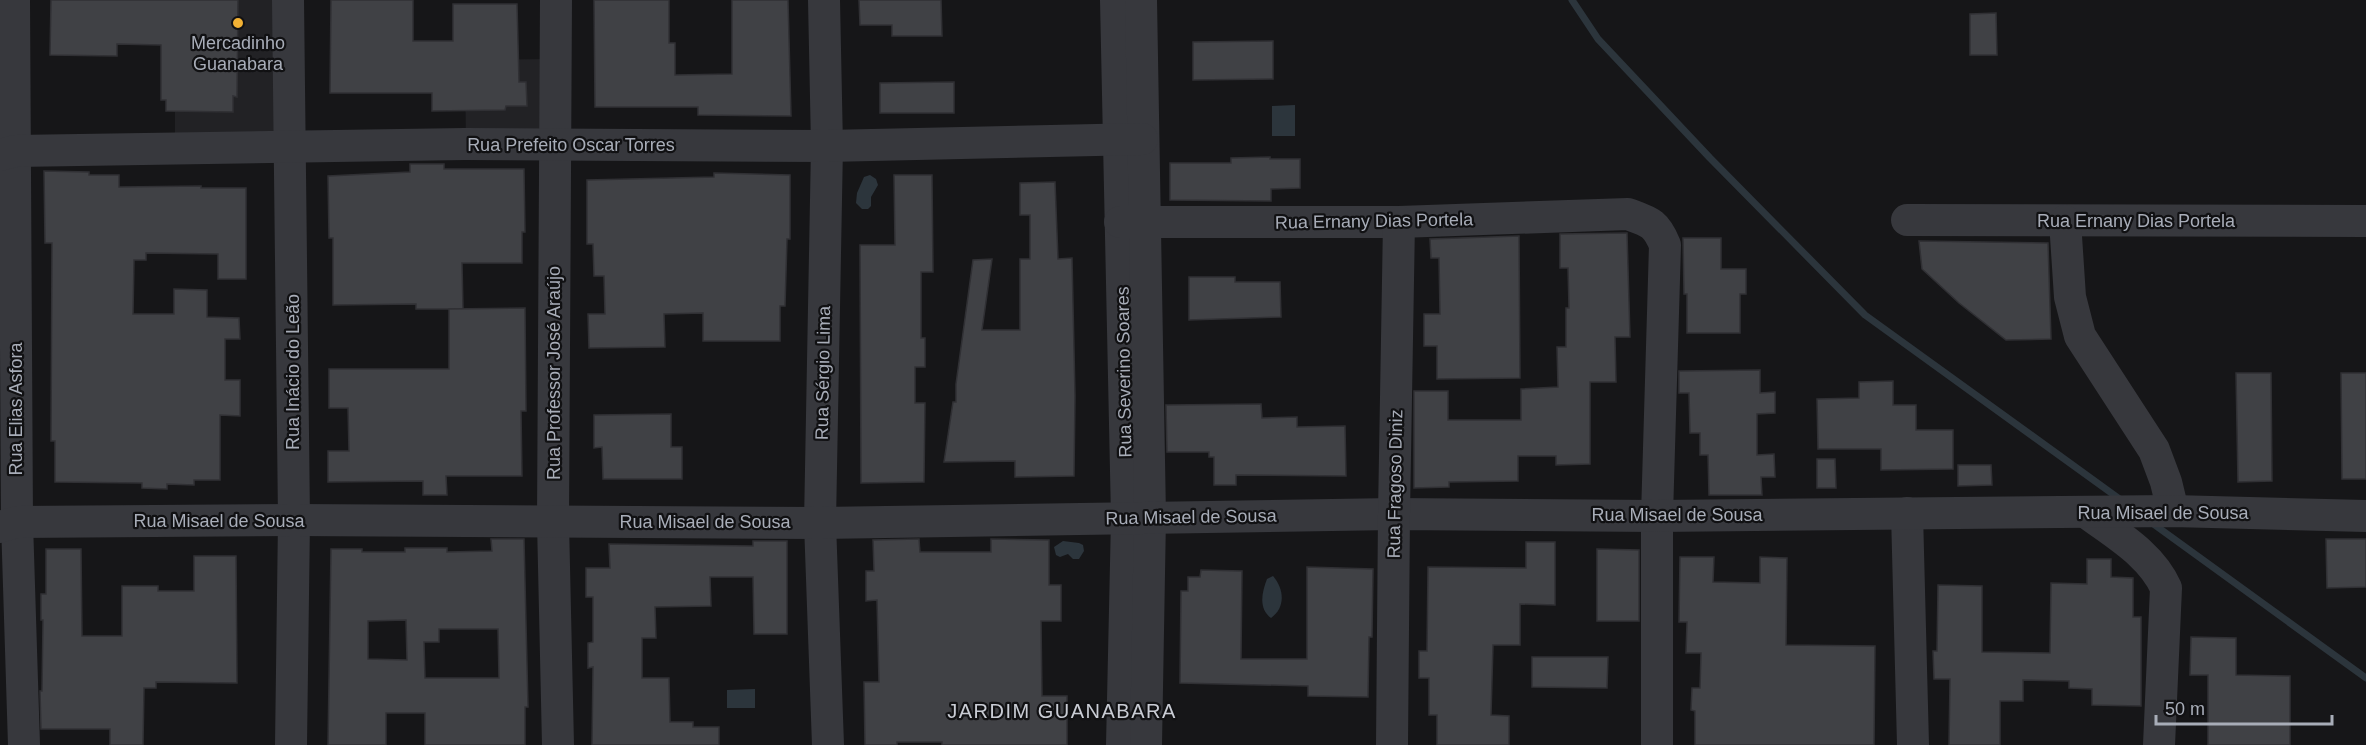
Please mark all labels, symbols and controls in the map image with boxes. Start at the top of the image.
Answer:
marker: Mercadinho Guanabara [231,16,245,30]
place label: Mercadinho Guanabara [191,33,285,74]
street label: Rua Prefeito Oscar Torres [467,135,675,155]
street label: Rua Ernany Dias Portela [1275,209,1474,233]
street label: Rua Ernany Dias Portela [2037,211,2236,231]
street label: Rua Professor José Araújo [544,266,564,480]
street label: Rua Severino Soares [1113,286,1135,458]
street label: Rua Inácio do Leão [283,294,303,450]
street label: Rua Sérgio Lima [812,305,834,440]
street label: Rua Elias Asfora [6,341,26,476]
street label: Rua Fragoso Diniz [1384,409,1406,559]
street label: Rua Misael de Sousa [2077,503,2250,523]
street label: Rua Misael de Sousa [1105,505,1278,528]
street label: Rua Misael de Sousa [1591,505,1764,525]
street label: Rua Misael de Sousa [133,511,306,531]
street label: Rua Misael de Sousa [619,512,792,532]
scale bar [2156,688,2332,726]
text: 50 m [2165,699,2205,719]
district label: JARDIM GUANABARA [947,700,1177,722]

